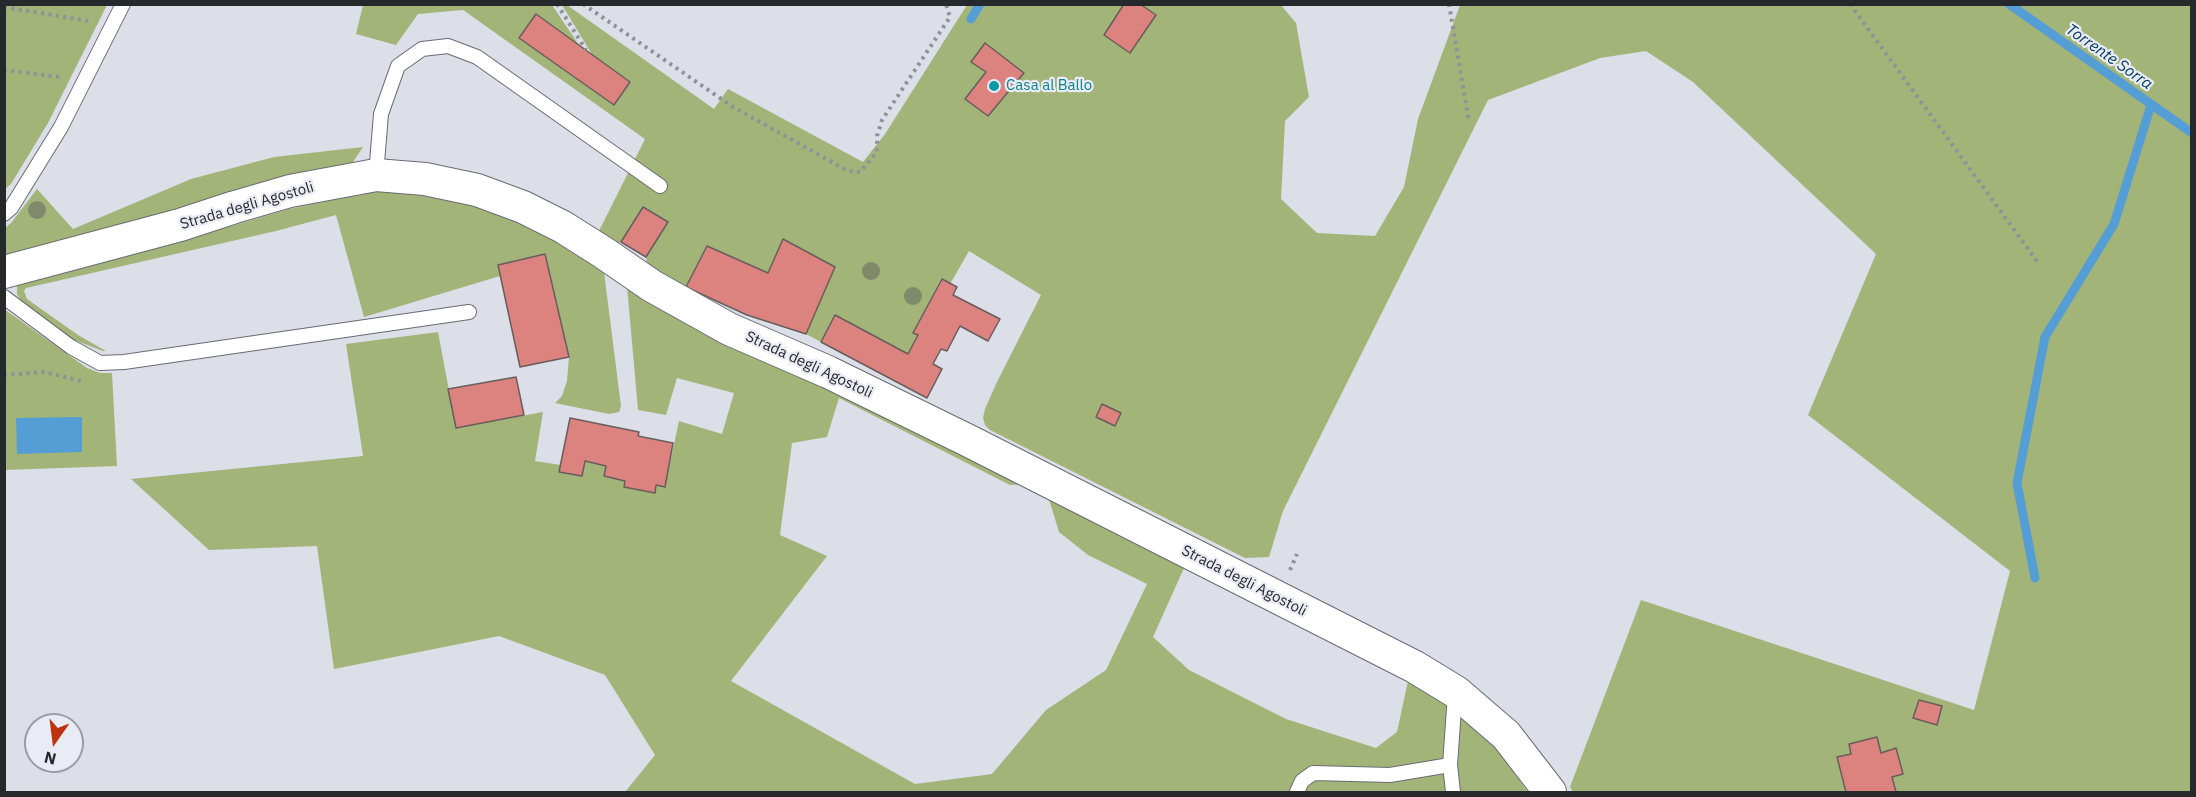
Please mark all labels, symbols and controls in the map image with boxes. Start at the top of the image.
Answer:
water label: Torrente Sorra [2062,20,2156,94]
place label: Casa al Ballo [1006,77,1092,95]
marker: Casa al Ballo [987,79,1001,93]
street label: Strada degli Agostoli [178,178,316,234]
street label: Strada degli Agostoli [742,328,876,402]
street label: Strada degli Agostoli [1178,542,1310,620]
north arrow [24,713,84,773]
text: N [42,747,58,770]

